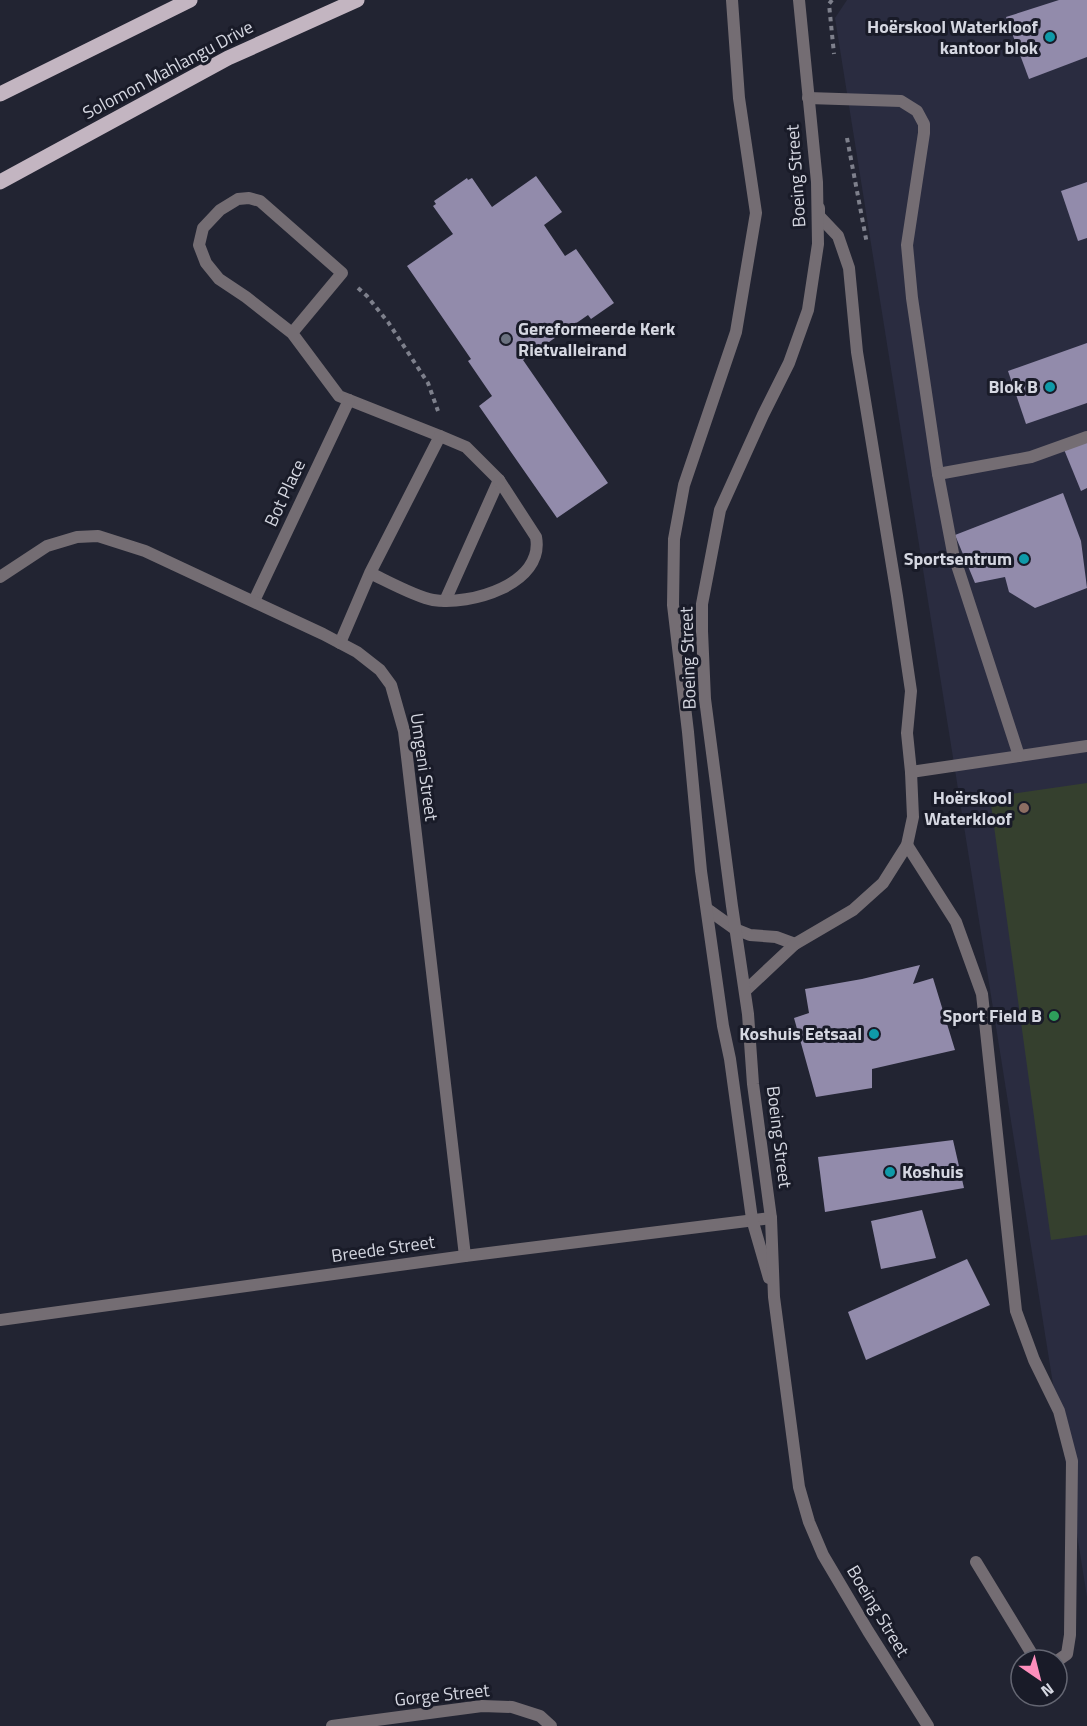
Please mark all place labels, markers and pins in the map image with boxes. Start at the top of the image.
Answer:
place label: Hoërskool Waterkloof kantoor blok [867,13,1039,61]
marker: Hoërskool Waterkloof kantoor blok [1043,30,1057,44]
place label: Gereformeerde Kerk Rietvalleirand [518,315,676,363]
marker: Gereformeerde Kerk Rietvalleirand [499,332,513,346]
place label: Blok B [988,373,1038,400]
marker: Blok B [1043,380,1057,394]
place label: Sportsentrum [904,545,1012,572]
marker: Sportsentrum [1017,552,1031,566]
place label: Hoërskool Waterkloof [924,784,1013,832]
marker: Hoërskool Waterkloof [1017,801,1031,815]
place label: Sport Field B [943,1002,1042,1029]
marker: Sport Field B [1047,1009,1061,1023]
place label: Koshuis Eetsaal [739,1020,862,1047]
marker: Koshuis Eetsaal [867,1027,881,1041]
place label: Koshuis [902,1158,964,1185]
marker: Koshuis [883,1165,897,1179]

